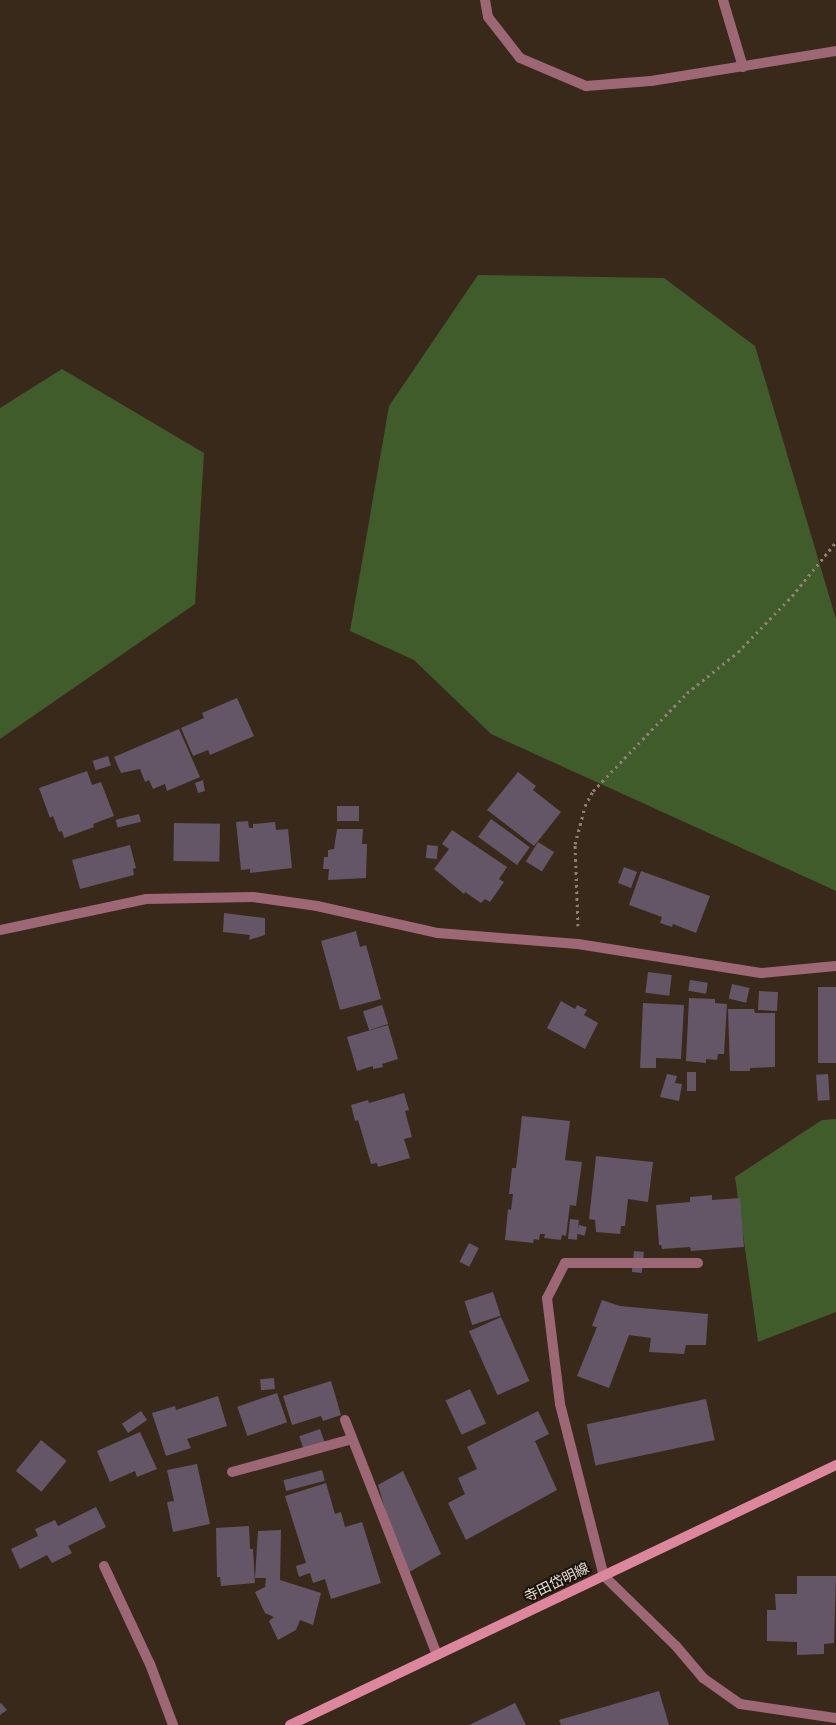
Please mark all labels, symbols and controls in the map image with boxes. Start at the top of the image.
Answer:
street label: 寺田岱明線 [522,1560,592,1606]

